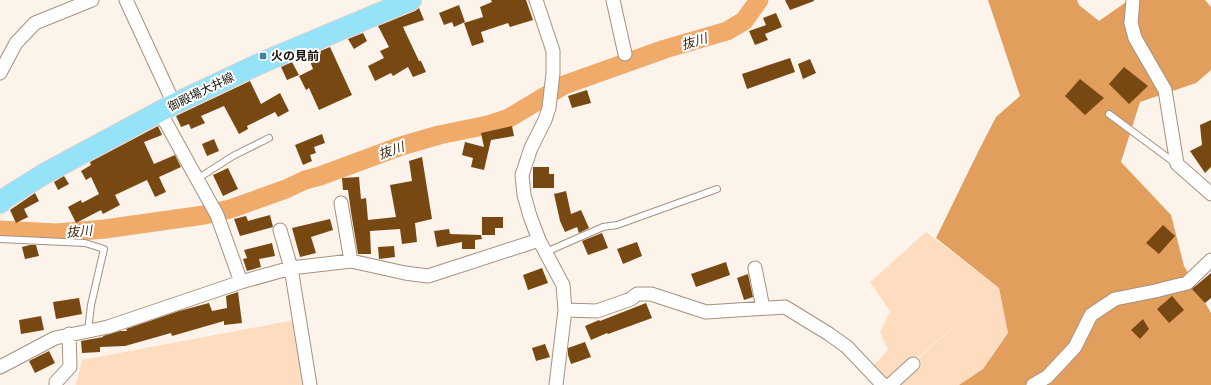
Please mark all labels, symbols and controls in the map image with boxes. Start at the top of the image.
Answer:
water label: 抜川 [679,29,711,52]
place label: 火の見前 [271,48,319,63]
marker: 火の見前 [258,51,268,61]
street label: 御殿場大井線 [165,69,236,114]
water label: 抜川 [376,138,408,162]
water label: 抜川 [65,222,95,240]

